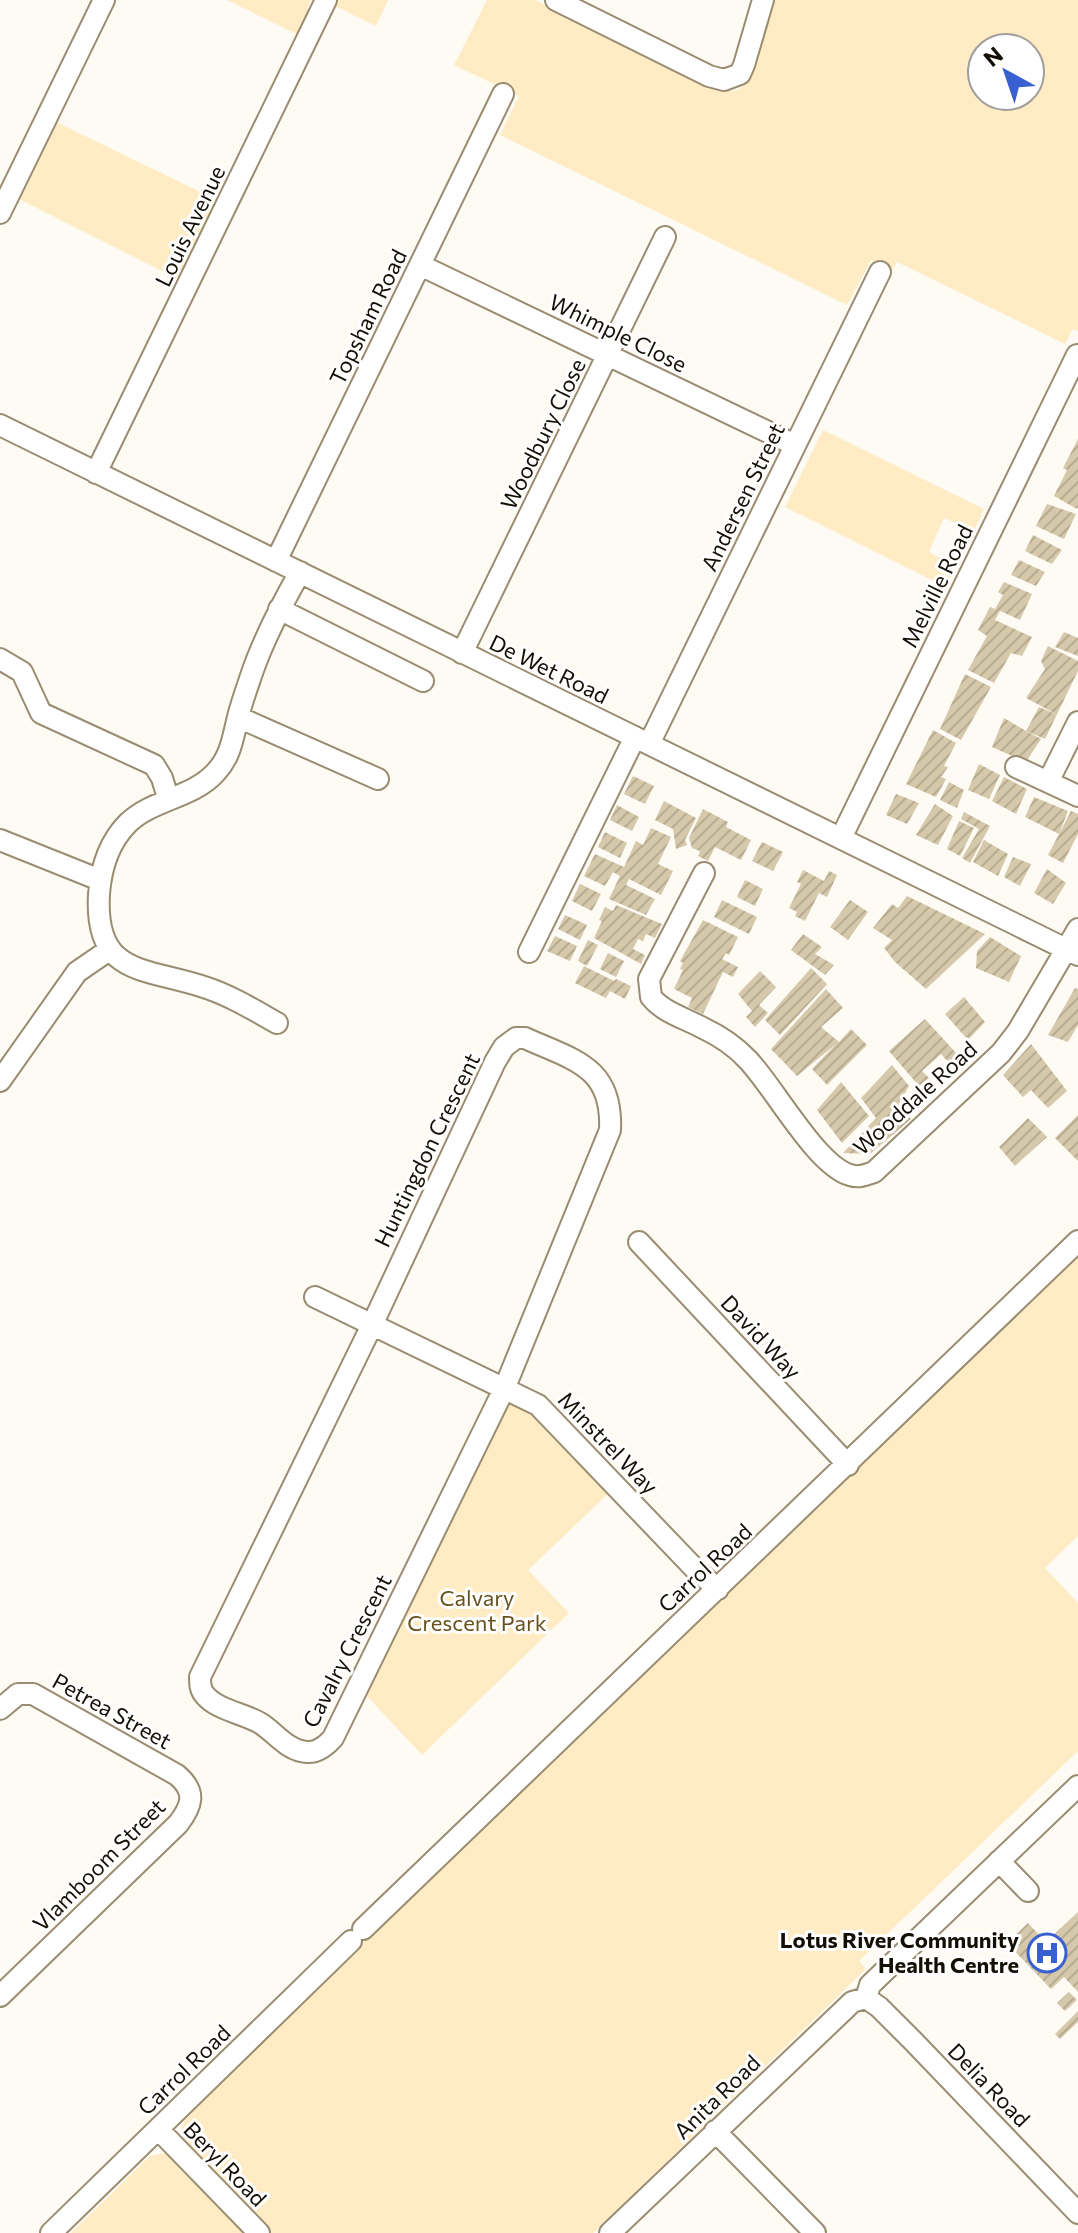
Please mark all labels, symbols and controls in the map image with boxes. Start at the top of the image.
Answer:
north arrow [966,32,1046,112]
text: N [978,41,1008,72]
street label: Louis Avenue [149,161,230,291]
street label: Topsham Road [323,245,412,389]
street label: Whimple Close [545,288,691,377]
street label: Woodbury Close [494,354,591,514]
street label: Andersen Street [695,418,790,575]
street label: Melville Road [895,520,978,652]
street label: De Wet Road [485,628,613,709]
street label: Wooddale Road [847,1035,982,1160]
street label: Huntingdon Crescent [368,1048,485,1251]
street label: David Way [716,1289,807,1384]
street label: Minstrel Way [553,1386,664,1500]
street label: Carrol Road [652,1517,757,1618]
street label: Cavalry Crescent [296,1570,397,1732]
park label: Calvary Crescent Park [407,1584,547,1636]
street label: Petrea Street [48,1667,176,1754]
street label: Vlamboom Street [27,1793,171,1937]
place label: Lotus River Community Health Centre [780,1926,1019,1978]
hospital icon: Lotus River Community Health Centre [1026,1932,1068,1974]
street label: Carrol Road [132,2019,236,2120]
street label: Delia Road [943,2037,1036,2132]
street label: Anita Road [668,2049,765,2144]
street label: Beryl Road [178,2116,272,2212]

